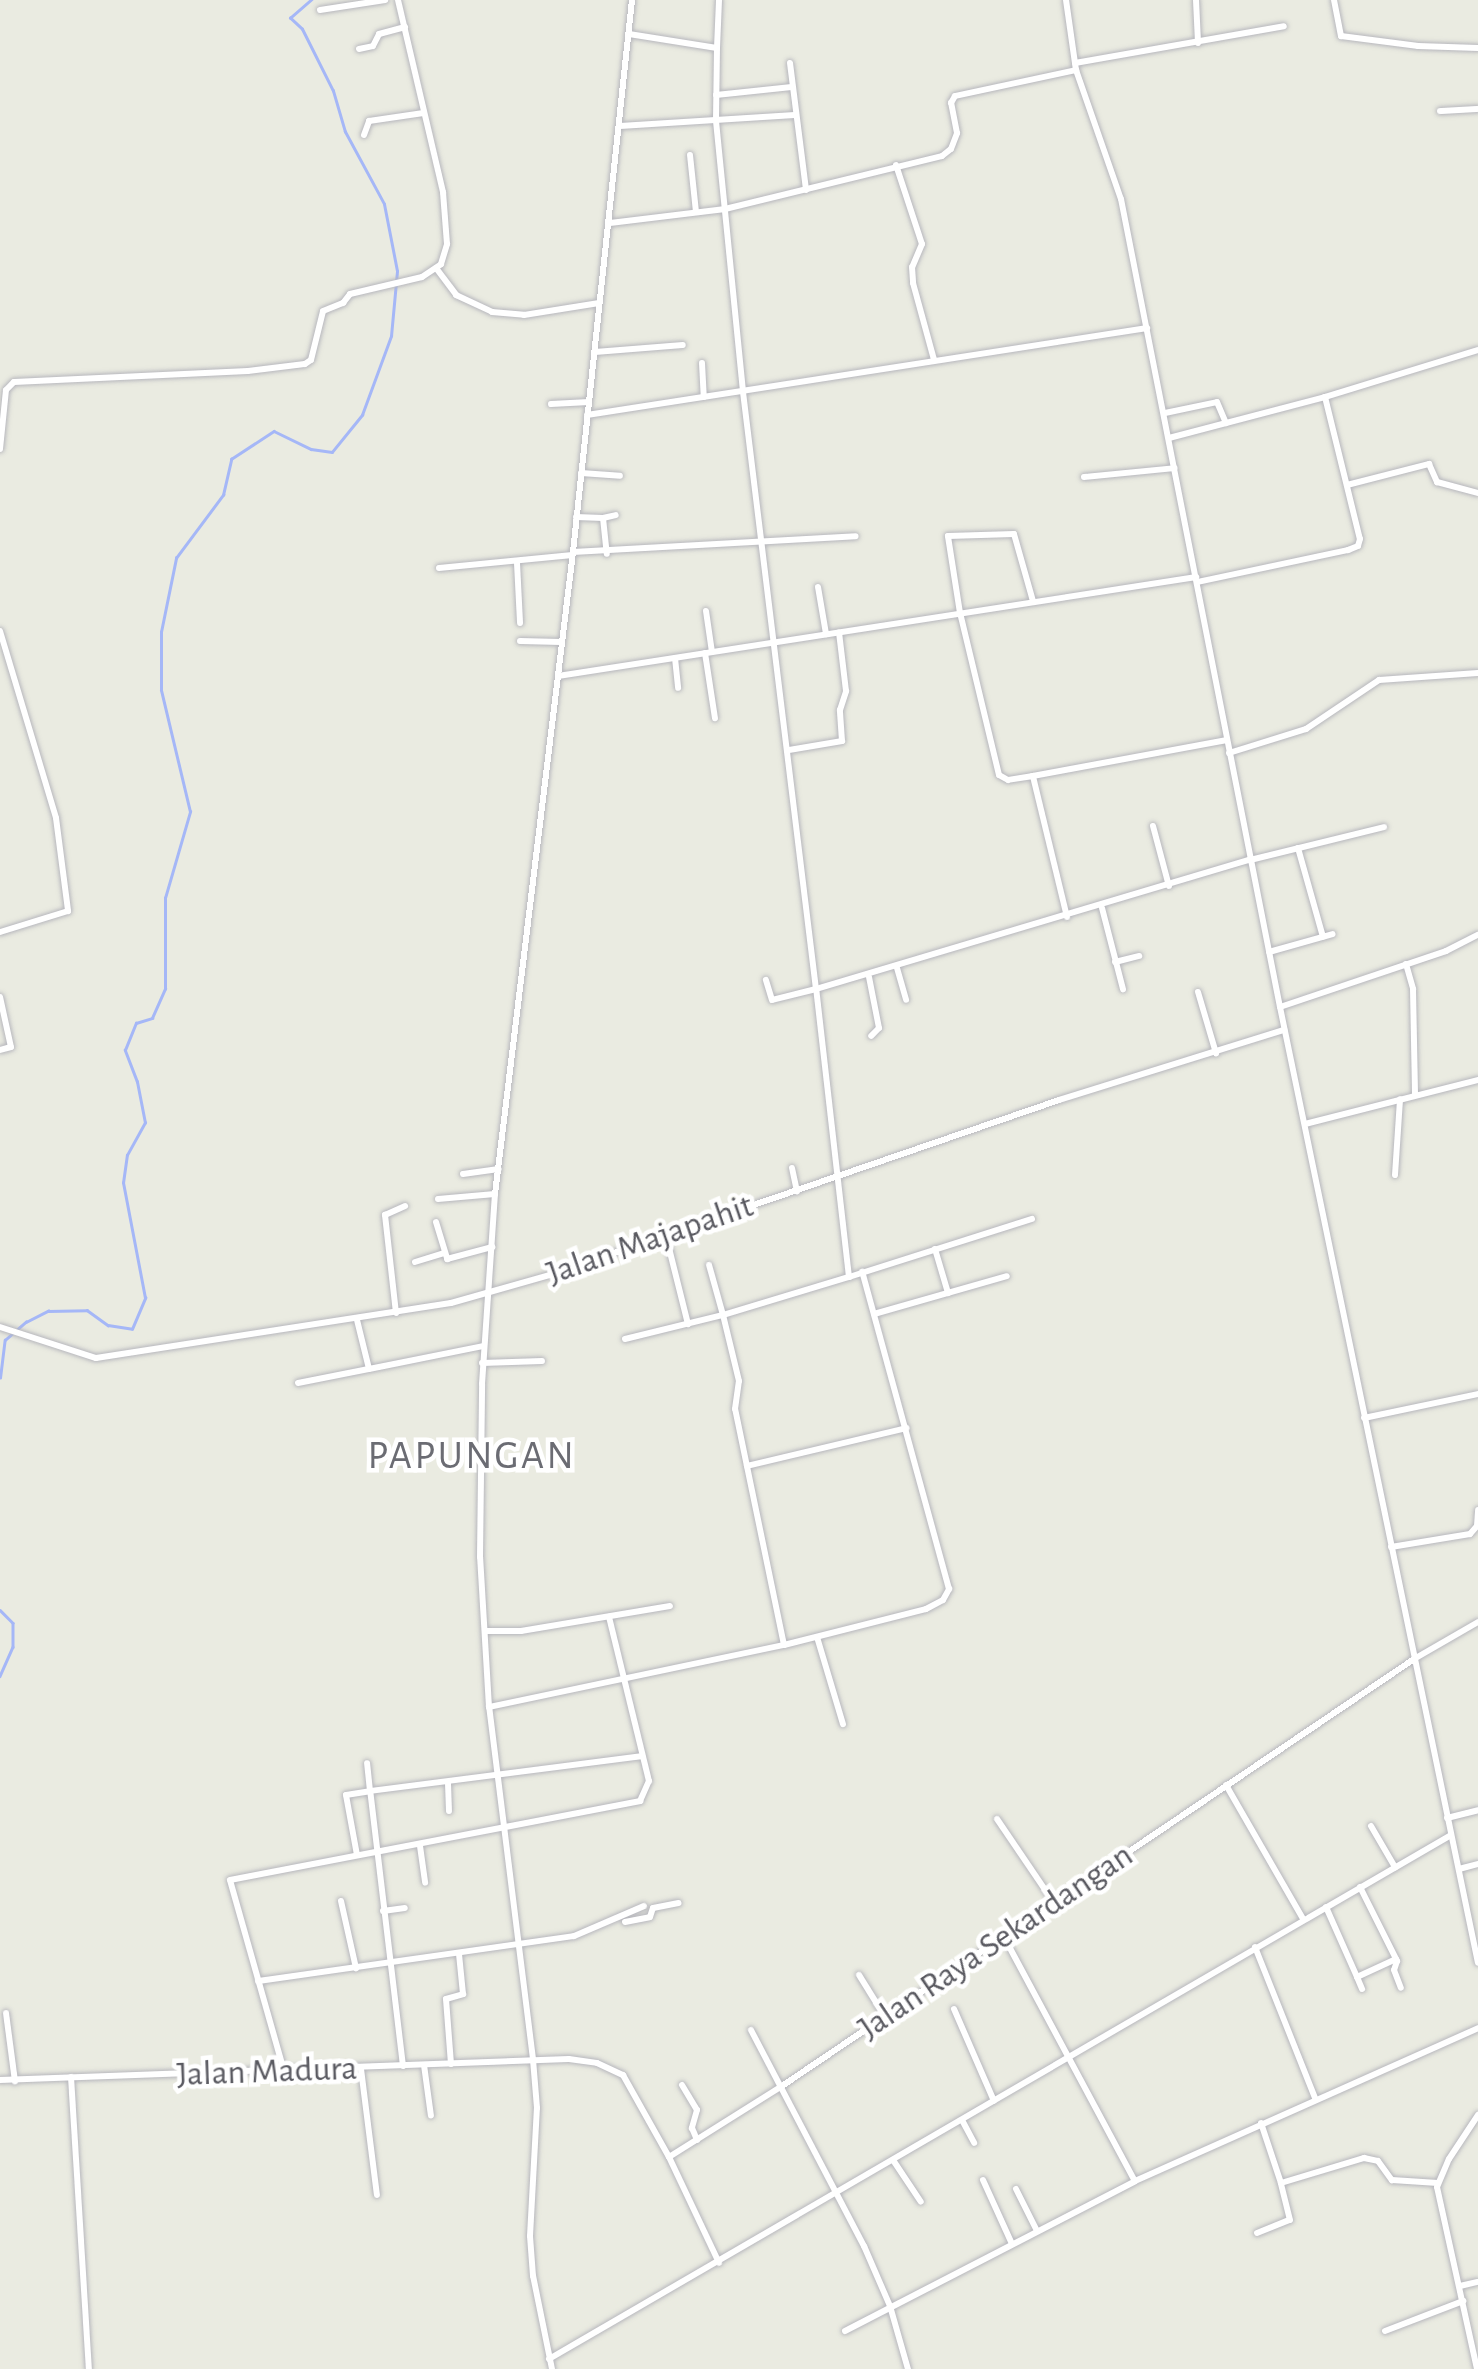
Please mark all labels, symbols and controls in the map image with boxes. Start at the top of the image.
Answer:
street label: Jalan Majapahit [541,1185,759,1295]
district label: PAPUNGAN [368,1432,576,1480]
street label: Jalan Raya Sekardangan [851,1835,1141,2049]
street label: Jalan Madura [176,2048,358,2096]

